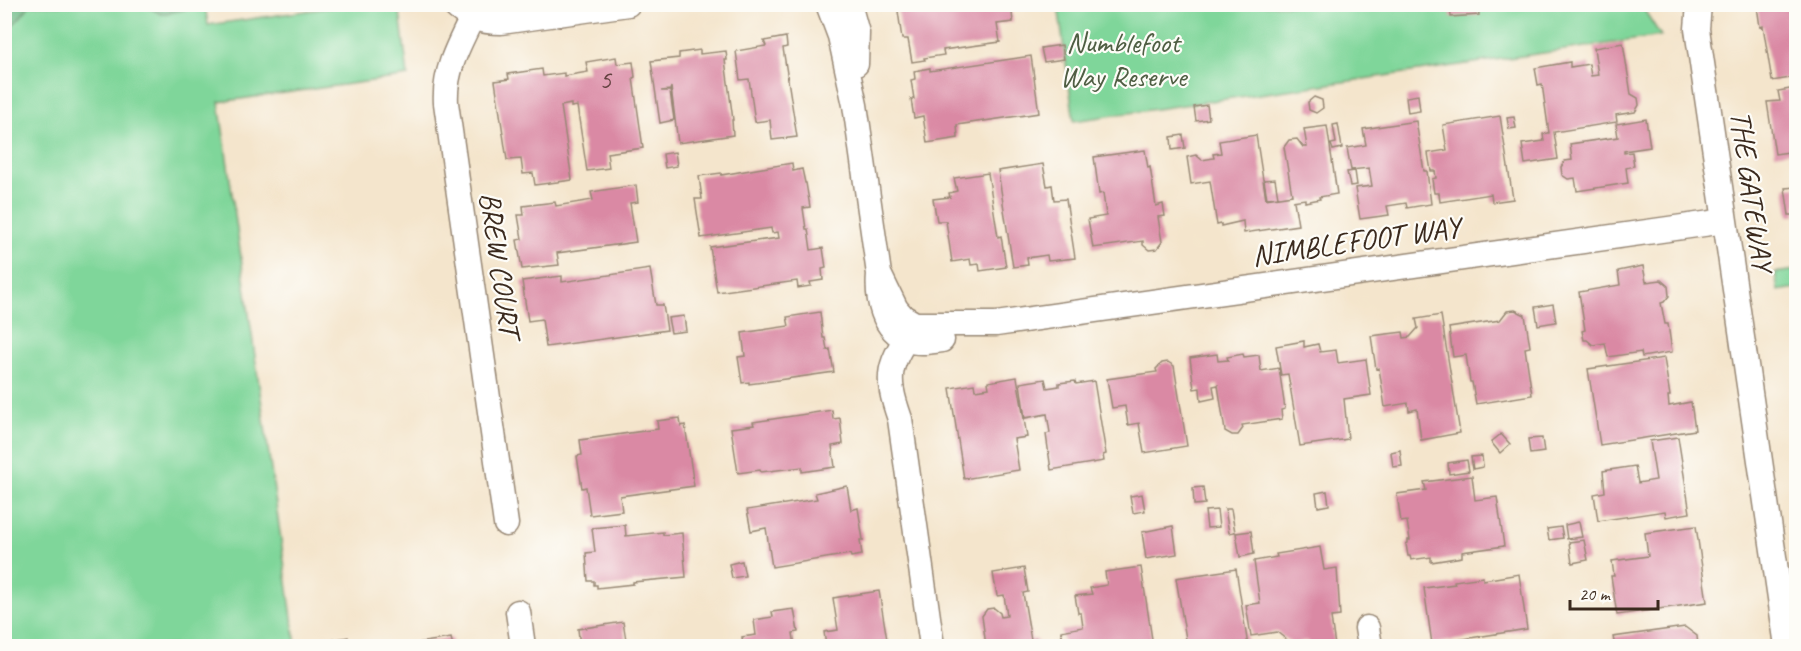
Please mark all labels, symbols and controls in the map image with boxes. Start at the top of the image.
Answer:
park label: Numblefoot Way Reserve [1060,23,1189,95]
house number: 5 [599,62,613,96]
street label: THE GATEWAY [1722,108,1783,278]
street label: BREW COURT [471,190,530,346]
street label: NIMBLEFOOT WAY [1250,207,1467,274]
scale bar [1570,573,1658,611]
text: 20 m [1579,583,1612,605]

